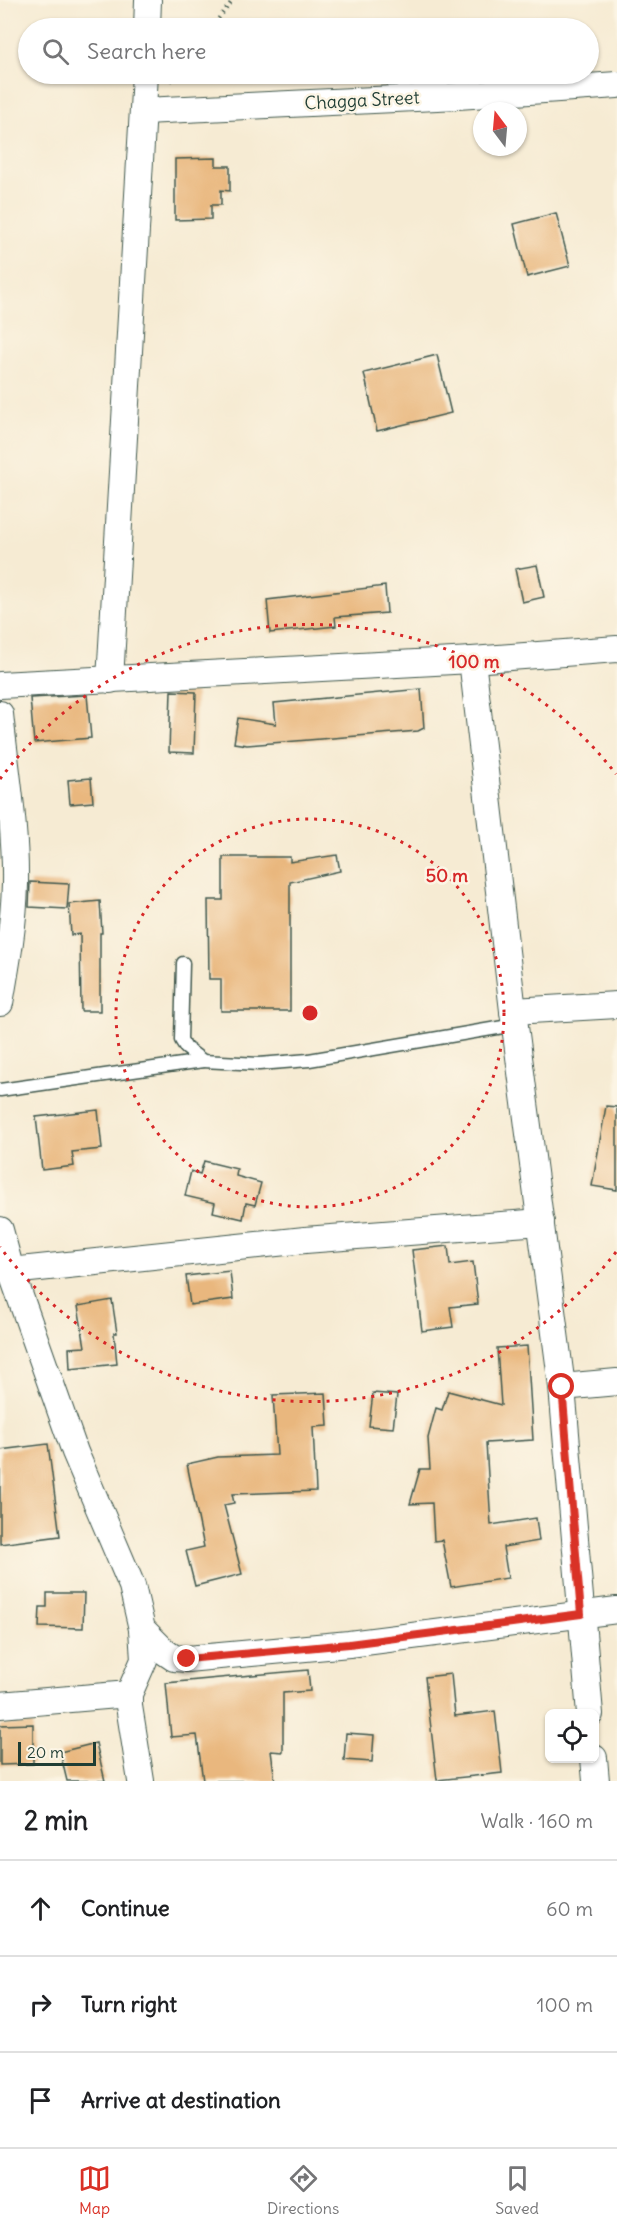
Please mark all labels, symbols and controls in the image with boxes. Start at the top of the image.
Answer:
search box [18,18,599,84]
icon: search [39,35,72,68]
text: Search here [87,37,206,65]
street label: Chagga Street [304,86,420,114]
north arrow [473,102,527,156]
text: 100 m [449,650,500,673]
text: 50 m [426,864,468,887]
centre of rings [300,1003,320,1023]
route start [548,1373,574,1399]
route end [173,1645,199,1671]
map controls [545,1709,599,1763]
button: locate [545,1709,599,1763]
scale bar [18,1739,96,1766]
text: 20 m [27,1742,64,1762]
text: 2 min [24,1804,88,1837]
text: Walk · 160 m [480,1808,593,1833]
icon: ahead [24,1892,57,1925]
text: Continue [81,1894,170,1922]
text: 60 m [546,1896,593,1921]
icon: right [24,1988,57,2021]
text: Turn right [81,1990,177,2018]
text: 100 m [536,1992,593,2017]
icon: arrive [24,2084,57,2117]
text: Arrive at destination [81,2086,281,2114]
tab: Map [78,2162,111,2218]
tab: Directions [267,2162,339,2218]
tab: Saved [495,2162,539,2218]

